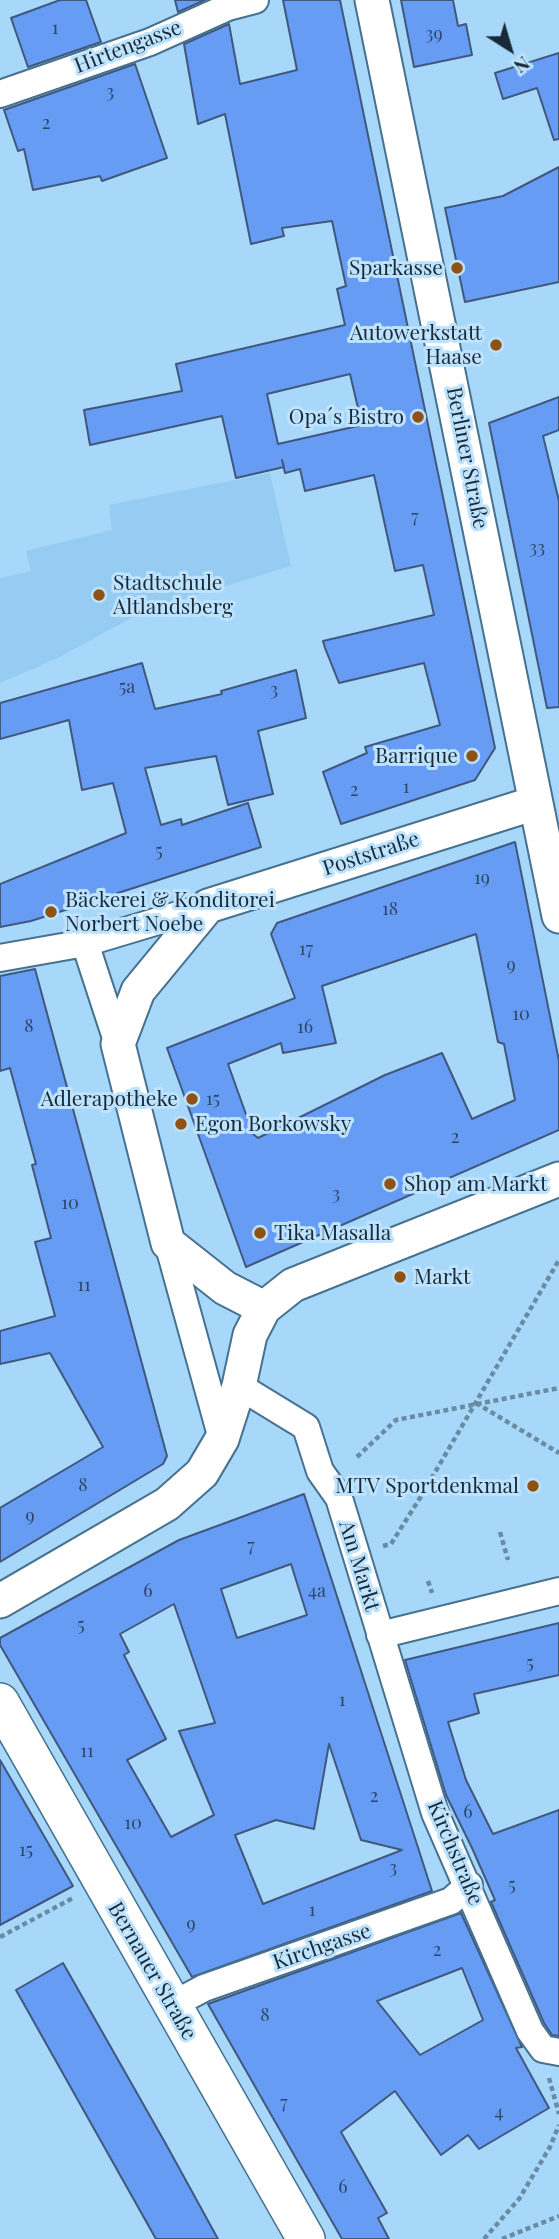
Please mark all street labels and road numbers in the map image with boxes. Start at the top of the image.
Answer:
street label: Hirtengasse [71,15,185,79]
street label: Berliner Straße [441,385,493,531]
street label: Poststraße [320,827,422,881]
street label: Am Markt [333,1518,385,1614]
street label: Kirchstraße [422,1797,488,1909]
street label: Bernauer Straße [102,1898,202,2044]
street label: Kirchgasse [270,1918,374,1976]

